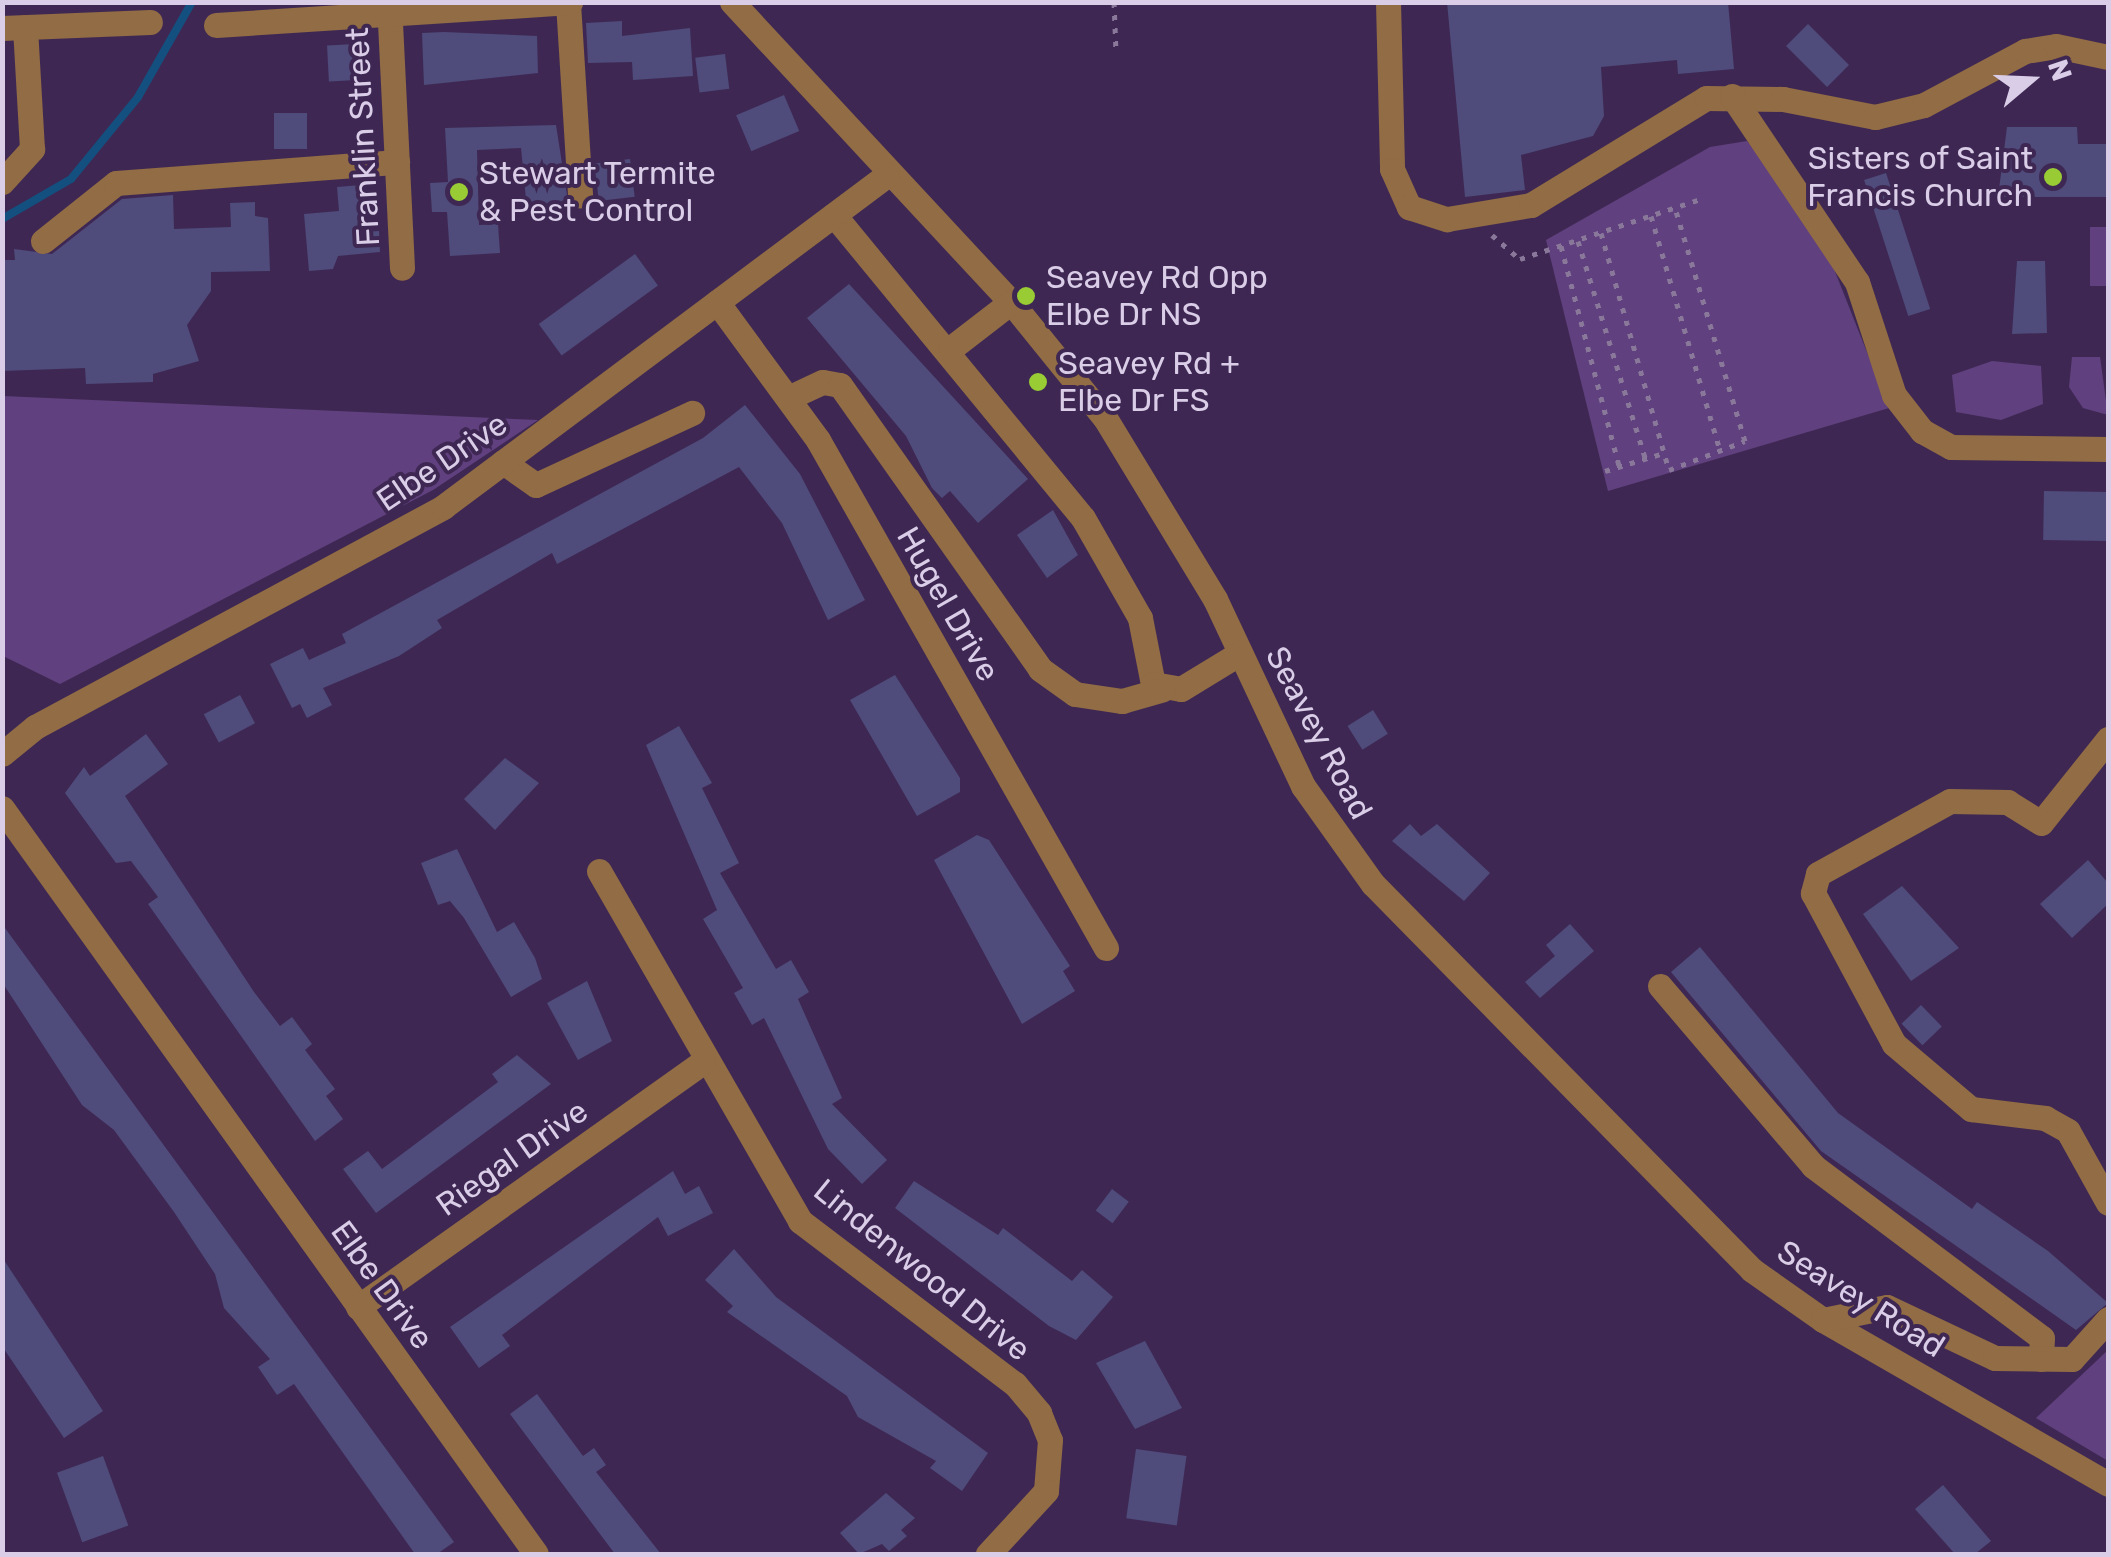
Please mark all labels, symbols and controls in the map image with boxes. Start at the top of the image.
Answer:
street label: Franklin Street [338,27,388,247]
north arrow [1981,30,2081,130]
text: N [2041,55,2079,85]
place label: Sisters of Saint Francis Church [1807,140,2033,215]
place label: Stewart Termite & Pest Control [479,155,716,230]
marker: Sisters of Saint Francis Church [2042,166,2064,188]
marker: Stewart Termite & Pest Control [448,181,470,203]
place label: Seavey Rd Opp Elbe Dr NS [1046,259,1269,334]
marker: Seavey Rd Opp Elbe Dr NS [1015,285,1037,307]
place label: Seavey Rd + Elbe Dr FS [1058,345,1241,420]
marker: Seavey Rd + Elbe Dr FS [1027,371,1049,393]
street label: Elbe Drive [370,404,514,520]
street label: Hugel Drive [888,520,1008,688]
street label: Seavey Road [1257,640,1381,826]
street label: Riegal Drive [429,1092,595,1224]
street label: Lindenwood Drive [806,1171,1038,1369]
street label: Elbe Drive [323,1213,441,1357]
street label: Seavey Road [1770,1232,1952,1366]

